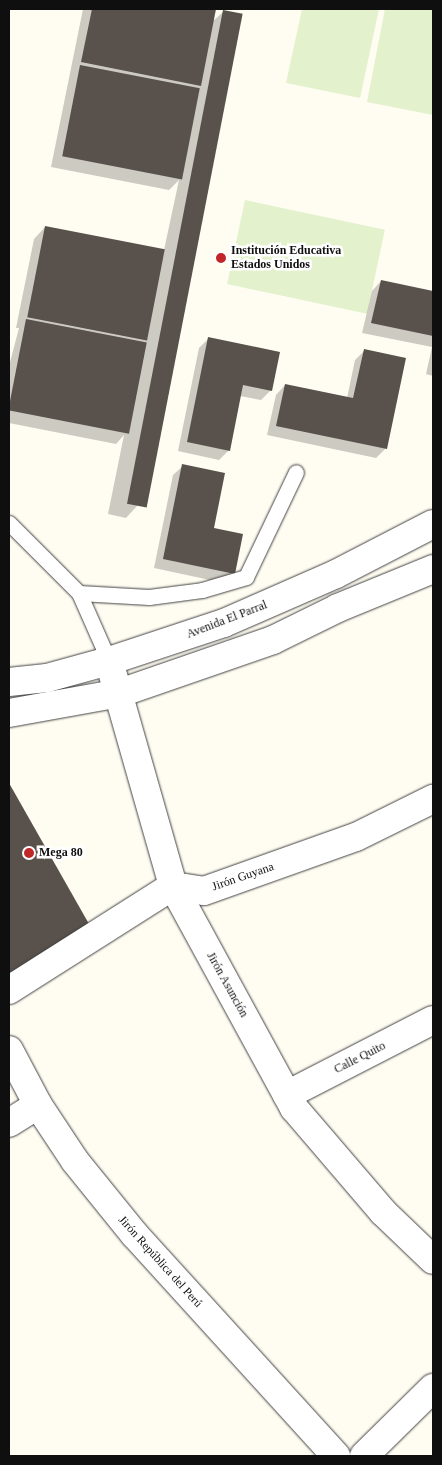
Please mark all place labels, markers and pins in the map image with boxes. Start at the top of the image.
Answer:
place label: Institución Educativa Estados Unidos [231,244,341,272]
marker: Institución Educativa Estados Unidos [215,252,227,264]
place label: Mega 80 [39,846,83,860]
marker: Mega 80 [23,847,35,859]

